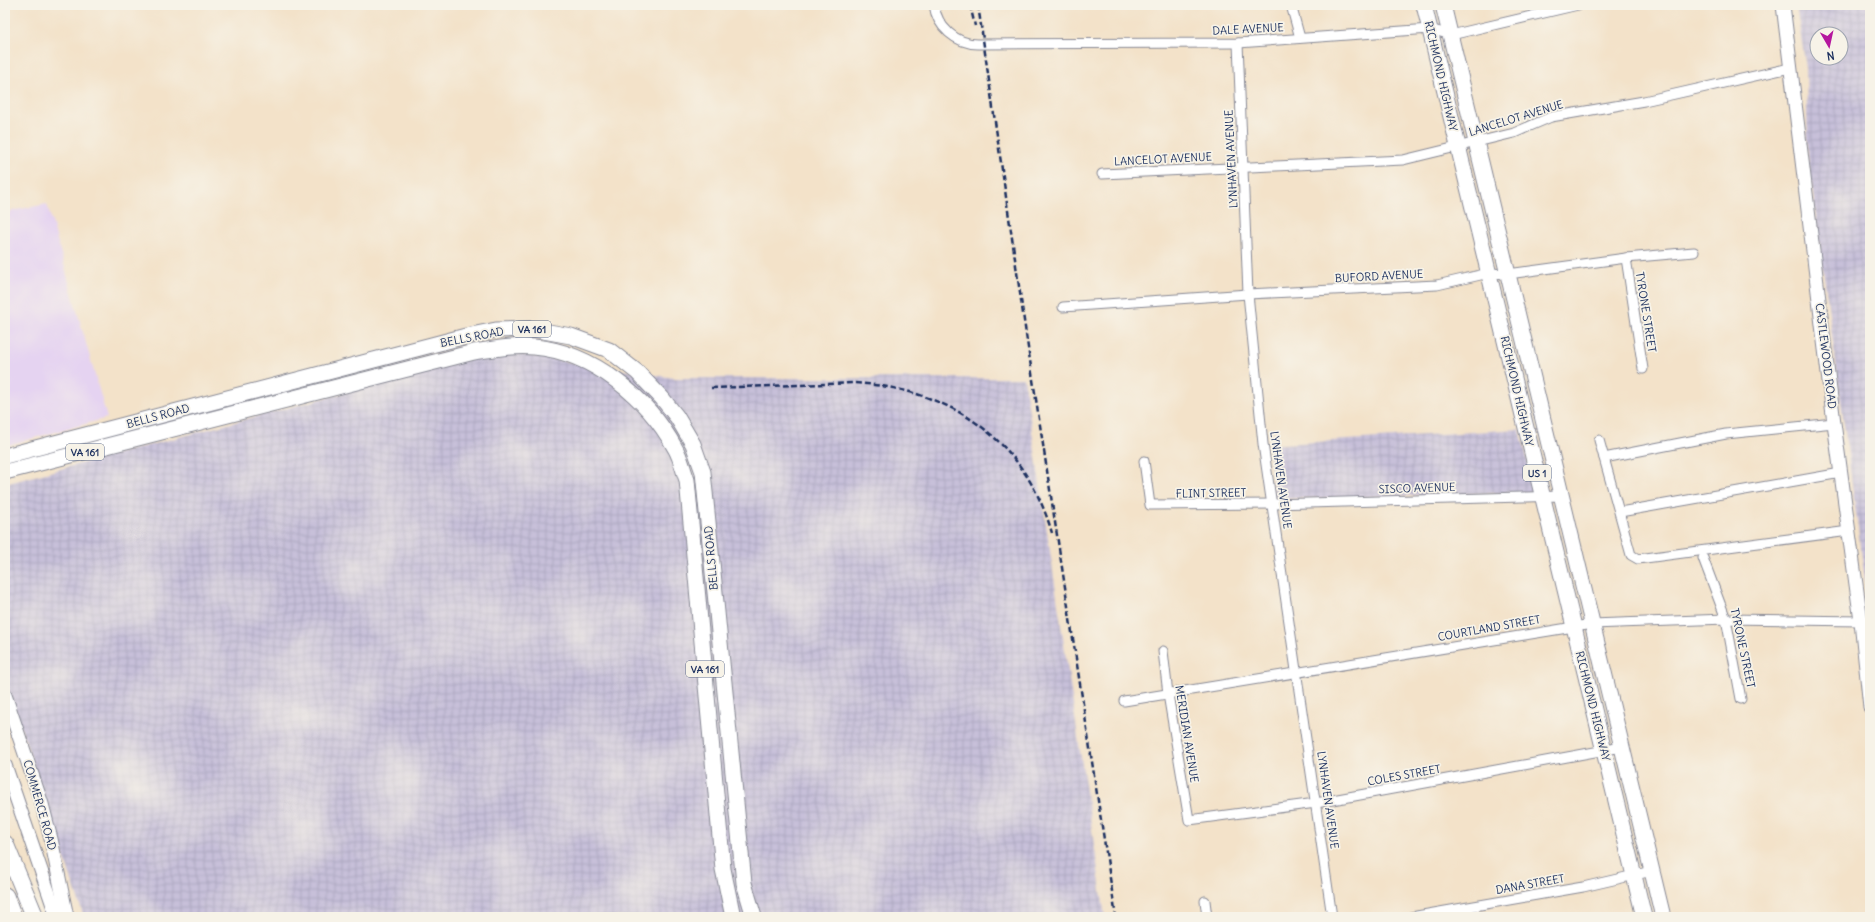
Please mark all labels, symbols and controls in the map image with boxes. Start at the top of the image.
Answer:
street label: RICHMOND HIGHWAY [1421,19,1461,133]
street label: DALE AVENUE [1212,20,1284,38]
north arrow [1809,26,1849,66]
text: N [1826,48,1835,63]
street label: LANCELOT AVENUE [1467,97,1565,139]
street label: LYNHAVEN AVENUE [1221,109,1241,209]
street label: LANCELOT AVENUE [1114,149,1212,169]
street label: BUFORD AVENUE [1334,267,1424,285]
street label: TYRONE STREET [1633,271,1659,354]
street label: CASTLEWOOD ROAD [1813,302,1839,410]
road number: VA 161 [513,321,551,337]
street label: BELLS ROAD [439,324,505,350]
street label: RICHMOND HIGHWAY [1497,334,1537,448]
street label: BELLS ROAD [125,401,191,431]
street label: LYNHAVEN AVENUE [1267,430,1295,530]
road number: VA 161 [66,444,104,460]
road number: US 1 [1523,465,1551,481]
street label: SISCO AVENUE [1378,480,1456,496]
street label: FLINT STREET [1176,485,1247,501]
street label: BELLS ROAD [701,525,721,591]
street label: TYRONE STREET [1728,607,1758,690]
street label: COURTLAND STREET [1437,612,1542,644]
street label: RICHMOND HIGHWAY [1573,650,1613,762]
road number: VA 161 [686,661,724,677]
street label: MERIDIAN AVENUE [1172,684,1202,784]
street label: LYNHAVEN AVENUE [1314,750,1342,850]
street label: COMMERCE ROAD [20,758,60,852]
street label: COLES STREET [1366,762,1442,788]
street label: DANA STREET [1494,871,1566,897]

